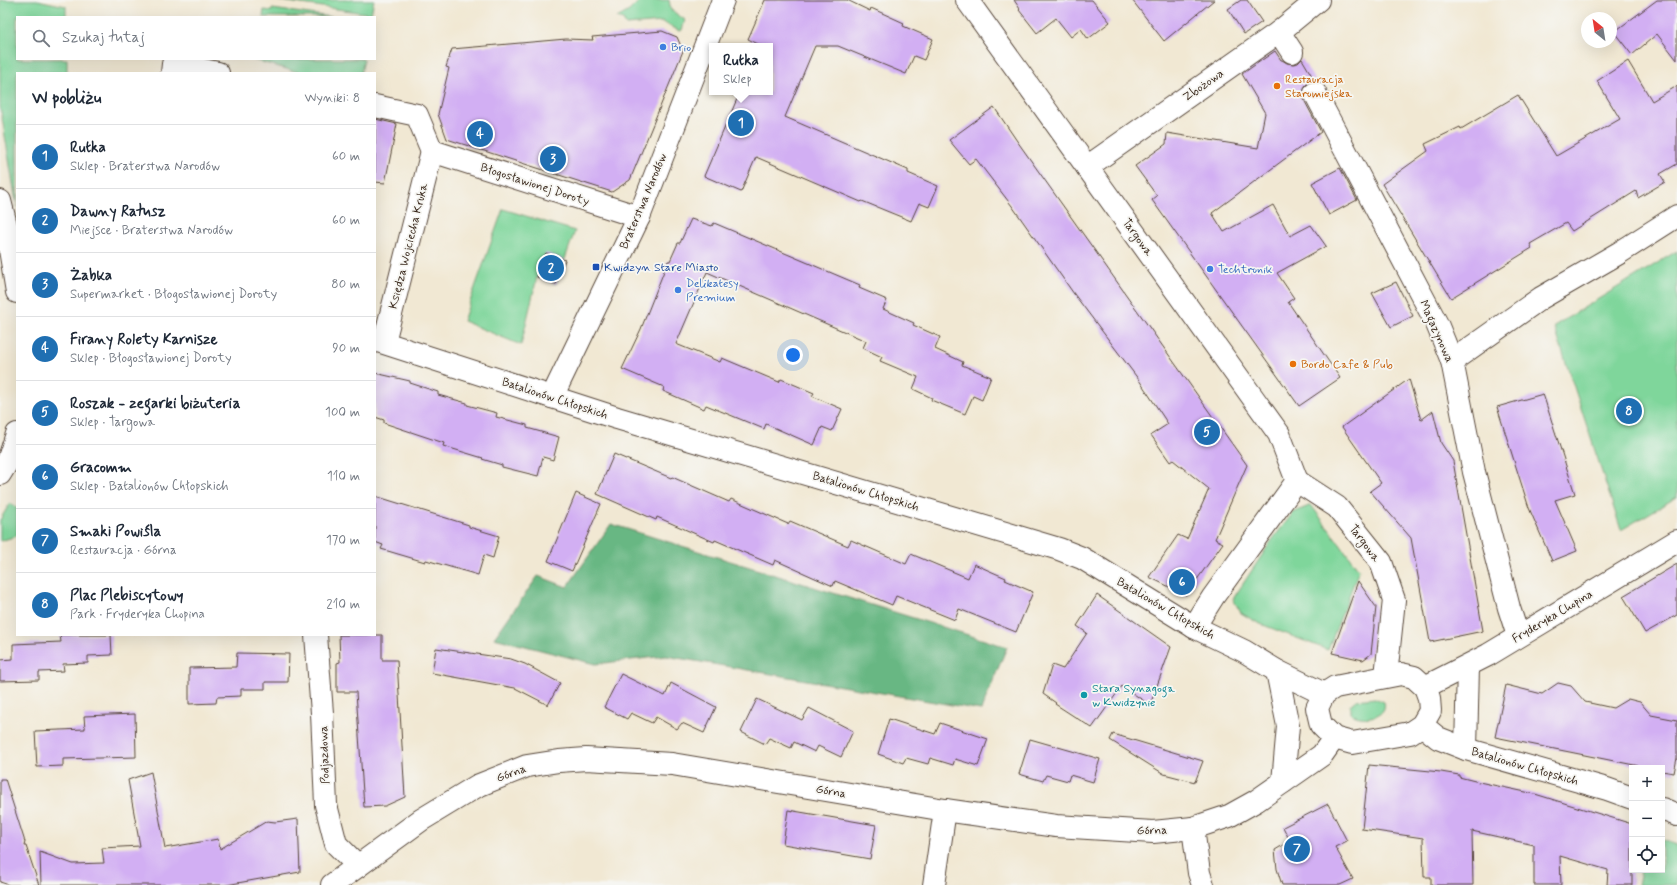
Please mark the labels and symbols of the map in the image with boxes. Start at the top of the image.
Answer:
north arrow [1581,12,1617,48]
place label: Brio [671,40,691,56]
marker: Brio [658,42,668,52]
street label: Zbożowa [1180,66,1227,106]
place label: Restauracja Staromiejska [1285,72,1353,102]
marker: Restauracja Staromiejska [1272,81,1282,91]
pin: 1 [728,108,754,138]
pin: 4 [467,119,493,149]
pin: 3 [540,144,566,174]
street label: Braterstwa Narodów [616,151,671,252]
street label: Błogosławionej Doroty [478,160,591,210]
street label: Księdza Wojciecha Kruka [386,181,433,311]
street label: Targowa [1118,216,1157,260]
pin: 2 [538,253,564,283]
place label: Kwidzyn Stare Miasto [604,260,718,276]
marker: Kwidzyn Stare Miasto [591,262,601,272]
place label: Techtronik [1218,262,1273,278]
marker: Techtronik [1205,264,1215,274]
place label: Delikatesy Premium [686,276,739,306]
marker: Delikatesy Premium [673,285,683,295]
street label: Magazynowa [1414,298,1457,365]
your location [783,345,803,365]
place label: Bordo Cafe & Pub [1301,357,1393,373]
marker: Bordo Cafe & Pub [1288,359,1298,369]
street label: Batalionów Chłopskich [500,374,610,424]
pin: 8 [1616,396,1642,426]
pin: 5 [1194,417,1220,447]
street label: Batalionów Chłopskich [810,468,921,516]
street label: Targowa [1345,522,1384,566]
pin: 6 [1169,567,1195,597]
street label: Batalionów Chłopskich [1114,574,1218,644]
street label: Fryderyka Chopina [1509,586,1596,647]
place label: Stara Synagoga w Kwidzynie [1092,681,1175,711]
marker: Stara Synagoga w Kwidzynie [1079,690,1089,700]
street label: Podjazdowa [316,726,334,784]
street label: Batalionów Chłopskich [1469,744,1580,790]
street label: Górna [494,761,529,787]
street label: Górna [814,781,847,803]
street label: Górna [1137,823,1168,839]
pin: 7 [1284,834,1310,864]

